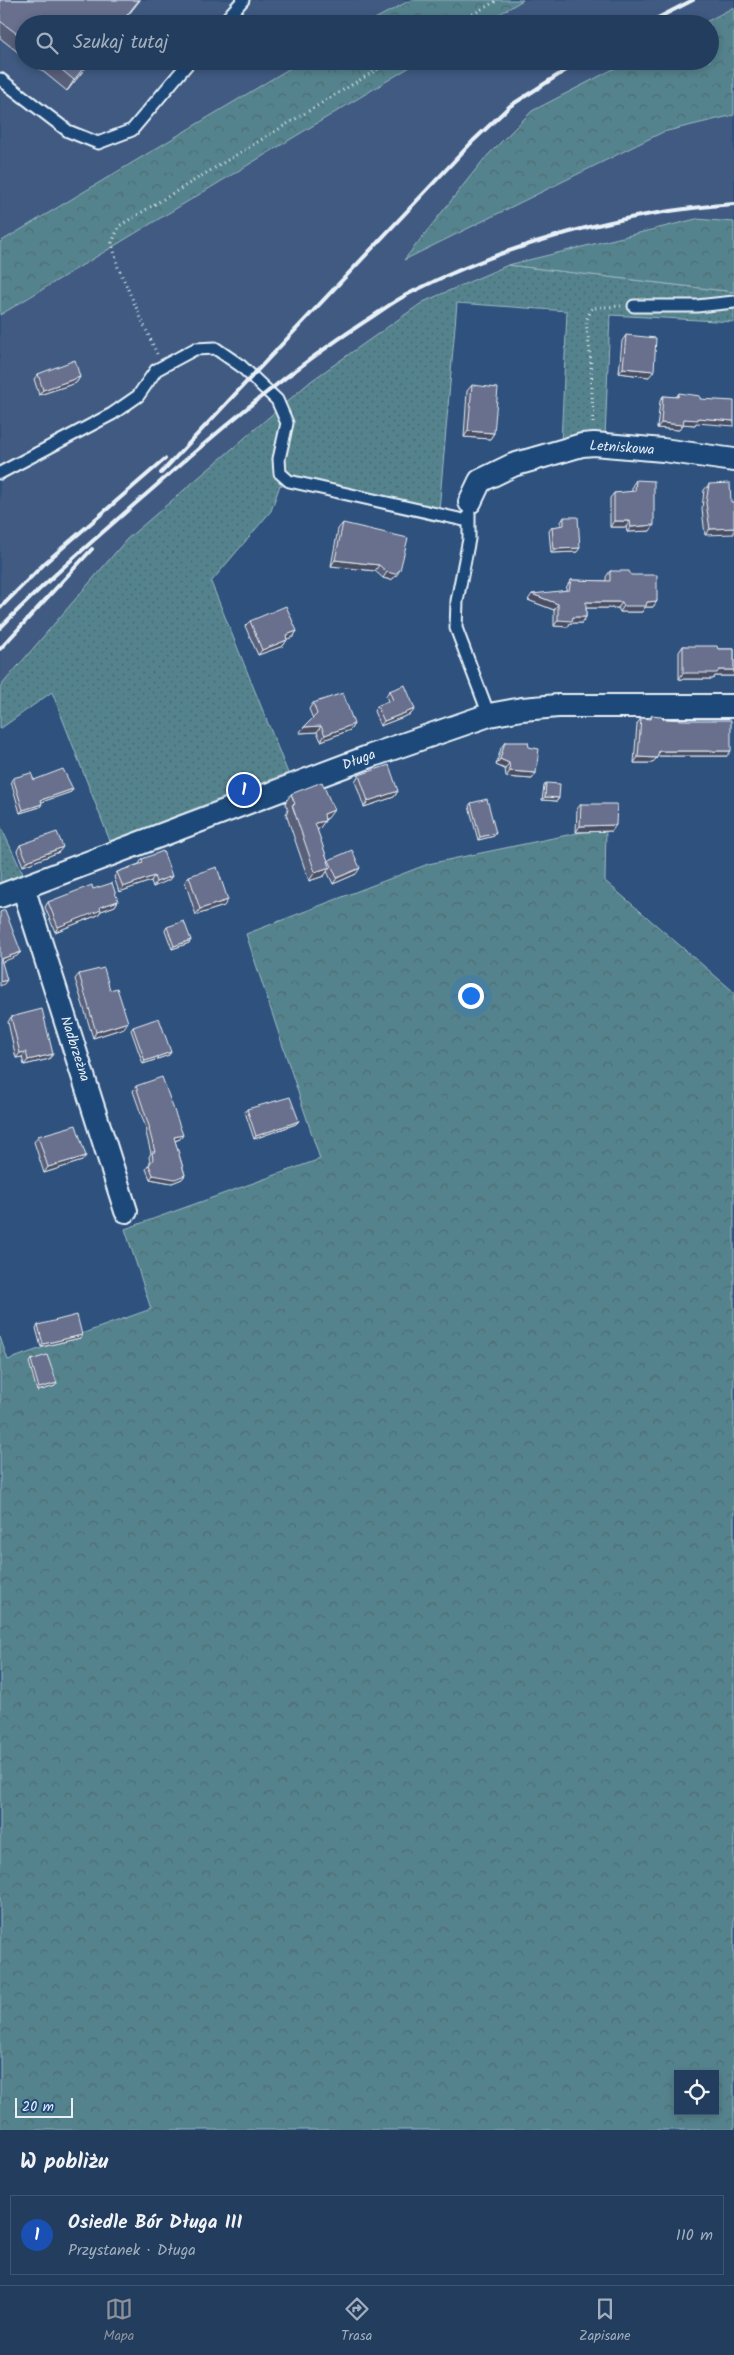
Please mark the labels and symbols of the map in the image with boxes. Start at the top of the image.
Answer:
street label: Letniskowa [589,435,655,461]
street label: Długa [339,744,379,776]
pin: 1 [228,771,260,809]
your location [458,983,484,1009]
street label: Nadbrzeżna [54,1013,96,1085]
scale bar [15,2095,72,2118]

